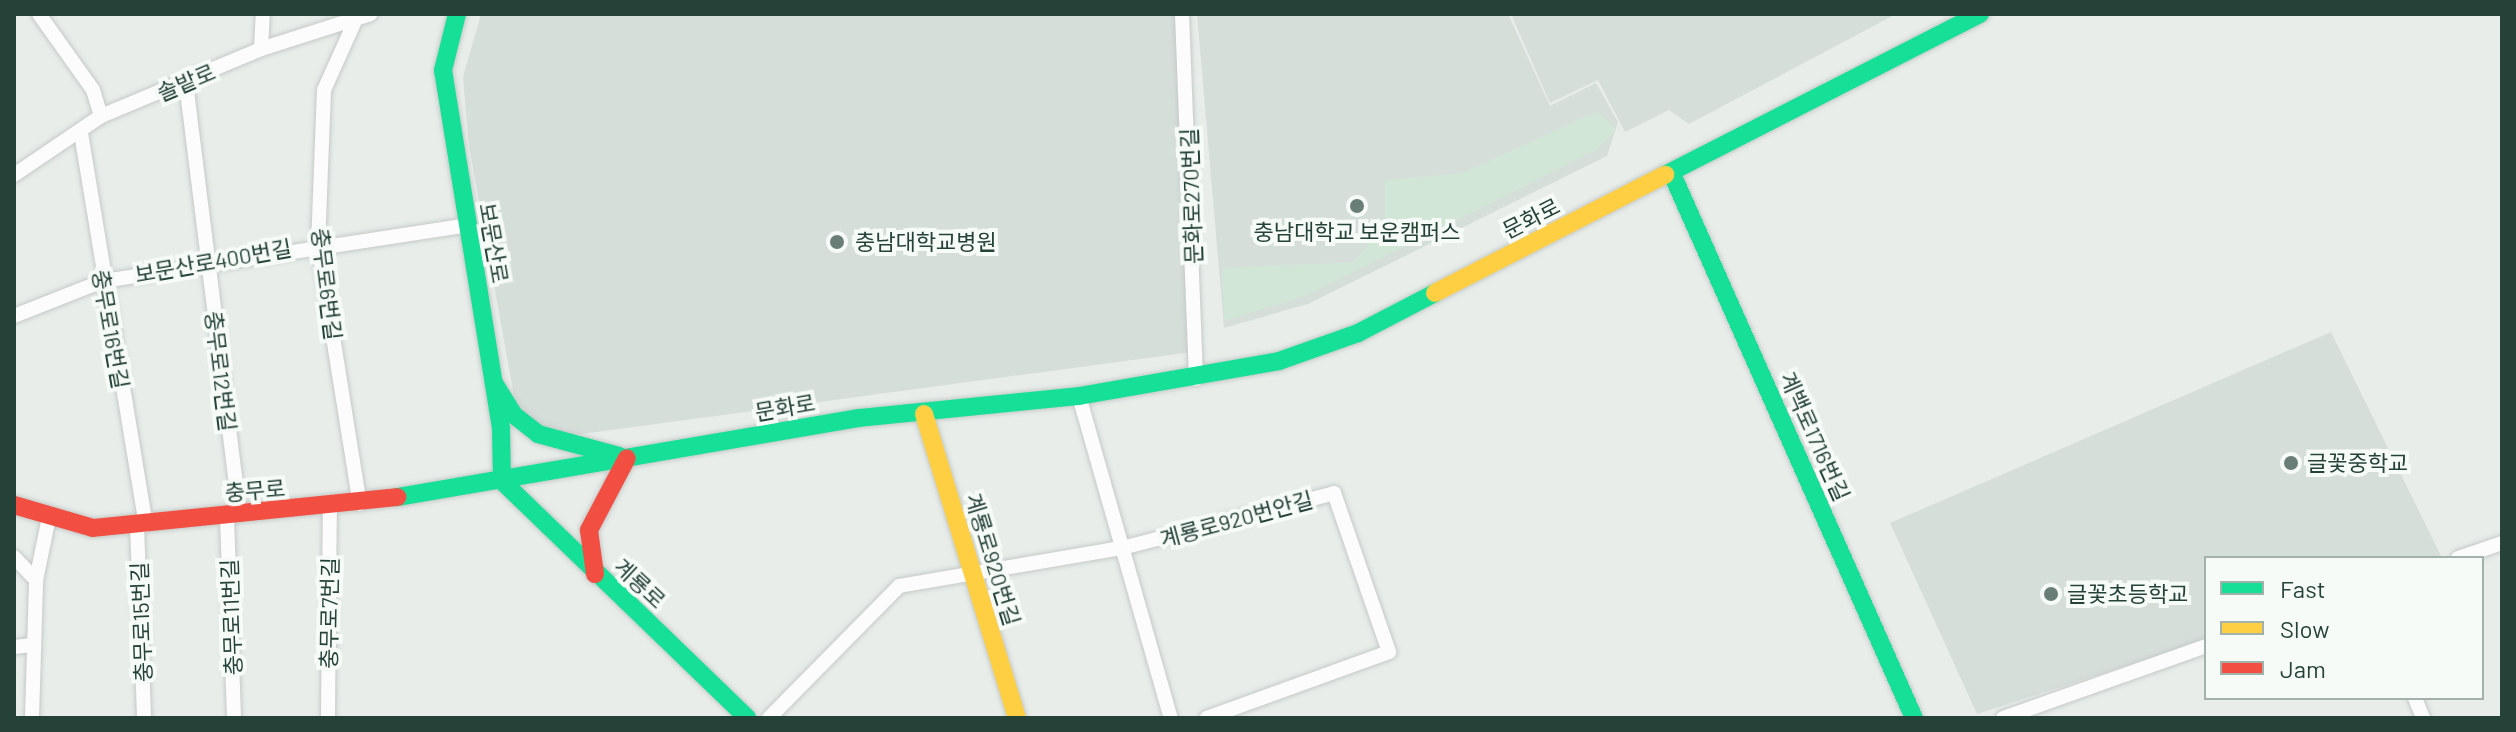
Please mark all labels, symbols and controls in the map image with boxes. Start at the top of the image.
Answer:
street label: 솔밭로 [153,58,219,106]
street label: 문화로270번길 [1175,128,1207,264]
street label: 문화로 [1498,192,1564,244]
marker: 충남대학교 보운캠퍼스 [1348,197,1366,215]
street label: 보문산로 [474,201,514,285]
place label: 충남대학교 보운캠퍼스 [1254,219,1460,245]
street label: 충무로6번길 [307,227,347,341]
place label: 충남대학교병원 [855,229,997,255]
marker: 충남대학교병원 [826,231,848,253]
street label: 보문산로400번길 [133,234,293,288]
street label: 충무로16번길 [88,268,134,390]
street label: 충무로12번길 [201,309,241,433]
street label: 계백로1716번길 [1775,367,1855,505]
street label: 문화로 [753,389,817,425]
place label: 글꽃중학교 [2307,450,2408,476]
marker: 글꽃중학교 [2282,454,2300,472]
street label: 충무로 [224,474,286,506]
street label: 계룡로920번안길 [1157,486,1315,552]
street label: 계룡로920번길 [960,490,1026,628]
street label: 계룡로 [609,553,671,613]
legend [2204,556,2484,700]
street label: 충무로7번길 [315,557,343,669]
street label: 충무로11번길 [216,558,246,676]
street label: 충무로15번길 [126,561,156,683]
text: Fast [2280,574,2325,603]
place label: 글꽃초등학교 [2067,581,2188,607]
marker: 글꽃초등학교 [2042,585,2060,603]
text: Slow [2280,614,2329,643]
text: Jam [2280,654,2326,683]

